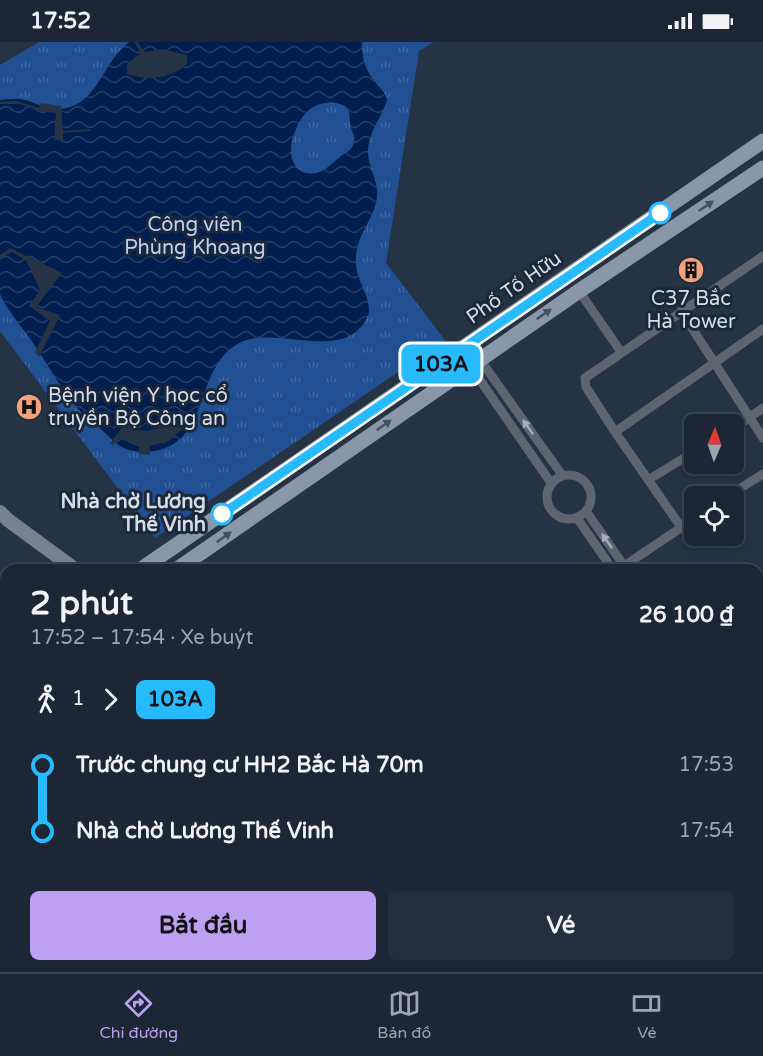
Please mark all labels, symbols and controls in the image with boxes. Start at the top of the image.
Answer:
text: 17:52 [30,8,91,34]
one-way arrow [698,200,714,212]
unlabelled marker [649,202,671,224]
park label: Công viên Phùng Khoang [124,213,266,260]
street label: Phố Tố Hữu [462,246,566,330]
building icon: C37 Bắc Hà Tower [676,255,706,285]
place label: C37 Bắc Hà Tower [646,287,736,334]
one-way arrow [536,309,553,320]
line badge: 103A [399,344,483,384]
text: 103A [413,352,469,377]
place label: Bệnh viện Y học cổ truyền Bộ Công an [48,384,228,431]
hospital icon: Bệnh viện Y học cổ truyền Bộ Công an [14,392,44,422]
north arrow [684,414,744,474]
map controls [684,414,744,546]
one-way arrow [376,420,392,431]
one-way arrow [522,420,534,436]
button: locate [684,486,744,546]
place label: Nhà chờ Lương Thế Vinh [60,490,206,537]
marker: Nhà chờ Lương Thế Vinh [211,503,233,525]
one-way arrow [215,531,231,543]
one-way arrow [601,533,613,549]
text: 2 phút [30,584,133,623]
text: 26 100 ₫ [639,602,734,628]
text: 17:52 – 17:54 · Xe buýt [30,626,253,650]
icon: walk [30,683,63,716]
icon: forward [94,683,127,716]
text: 1 [72,687,85,711]
text: 103A [148,687,203,712]
text: Trước chung cư HH2 Bắc Hà 70m [76,752,424,778]
text: 17:53 [679,753,734,777]
text: Nhà chờ Lương Thế Vinh [76,818,334,844]
text: 17:54 [679,819,734,843]
button: Bắt đầu [30,891,376,960]
button: Vé [388,891,734,960]
tab: Chỉ đường [100,987,178,1043]
tab: Bản đồ [377,987,431,1043]
tab: Vé [630,987,663,1043]

